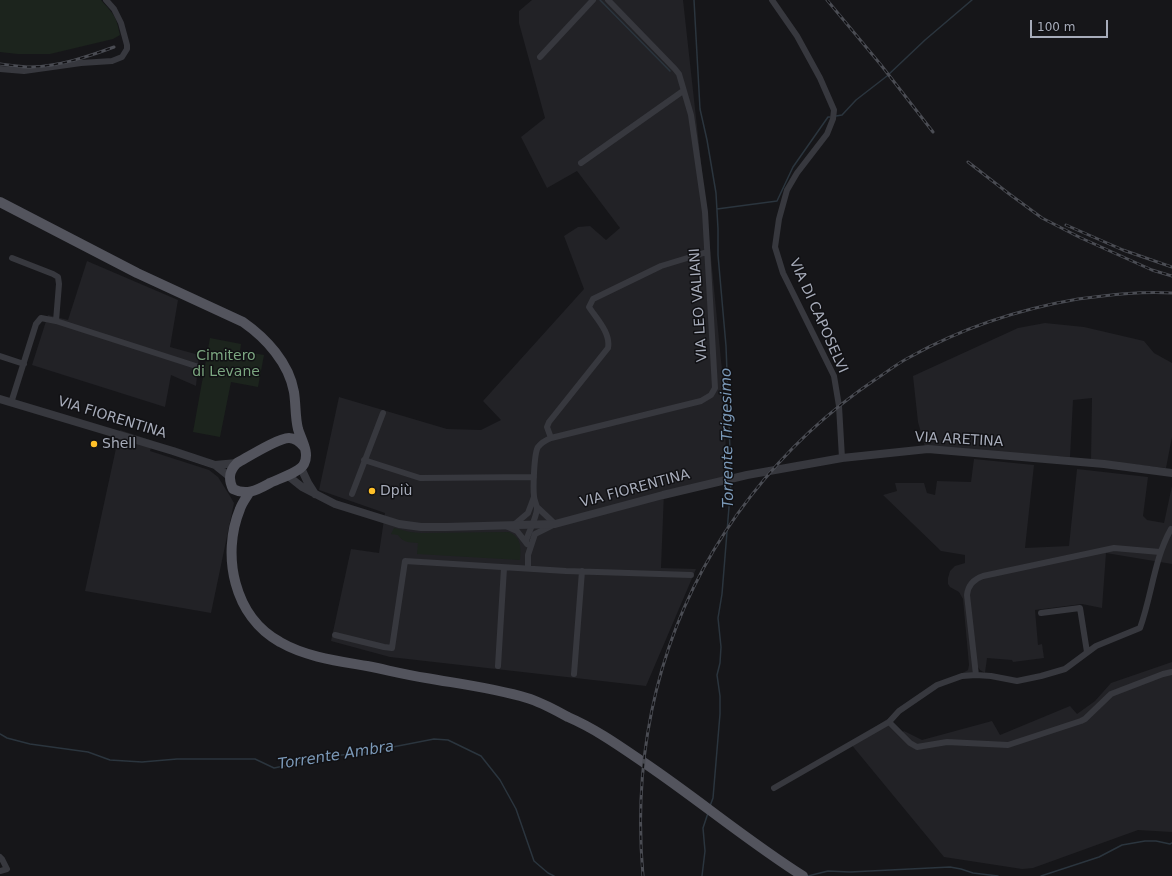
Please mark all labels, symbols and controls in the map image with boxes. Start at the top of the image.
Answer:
scale bar [1032,12,1110,38]
text: 100 m [1037,20,1075,34]
street label: VIA LEO VALIANI [687,247,711,363]
street label: VIA DI CAPOSELVI [785,256,851,376]
park label: Cimitero di Levane [192,348,260,380]
water label: Torrente Trigesimo [718,368,738,508]
street label: VIA FIORENTINA [56,393,168,443]
street label: VIA ARETINA [914,429,1004,451]
place label: Shell [102,436,136,452]
marker: Shell [89,439,99,449]
street label: VIA FIORENTINA [578,466,692,512]
place label: Dpiù [380,483,412,499]
marker: Dpiù [367,486,377,496]
water label: Torrente Ambra [277,738,395,774]

